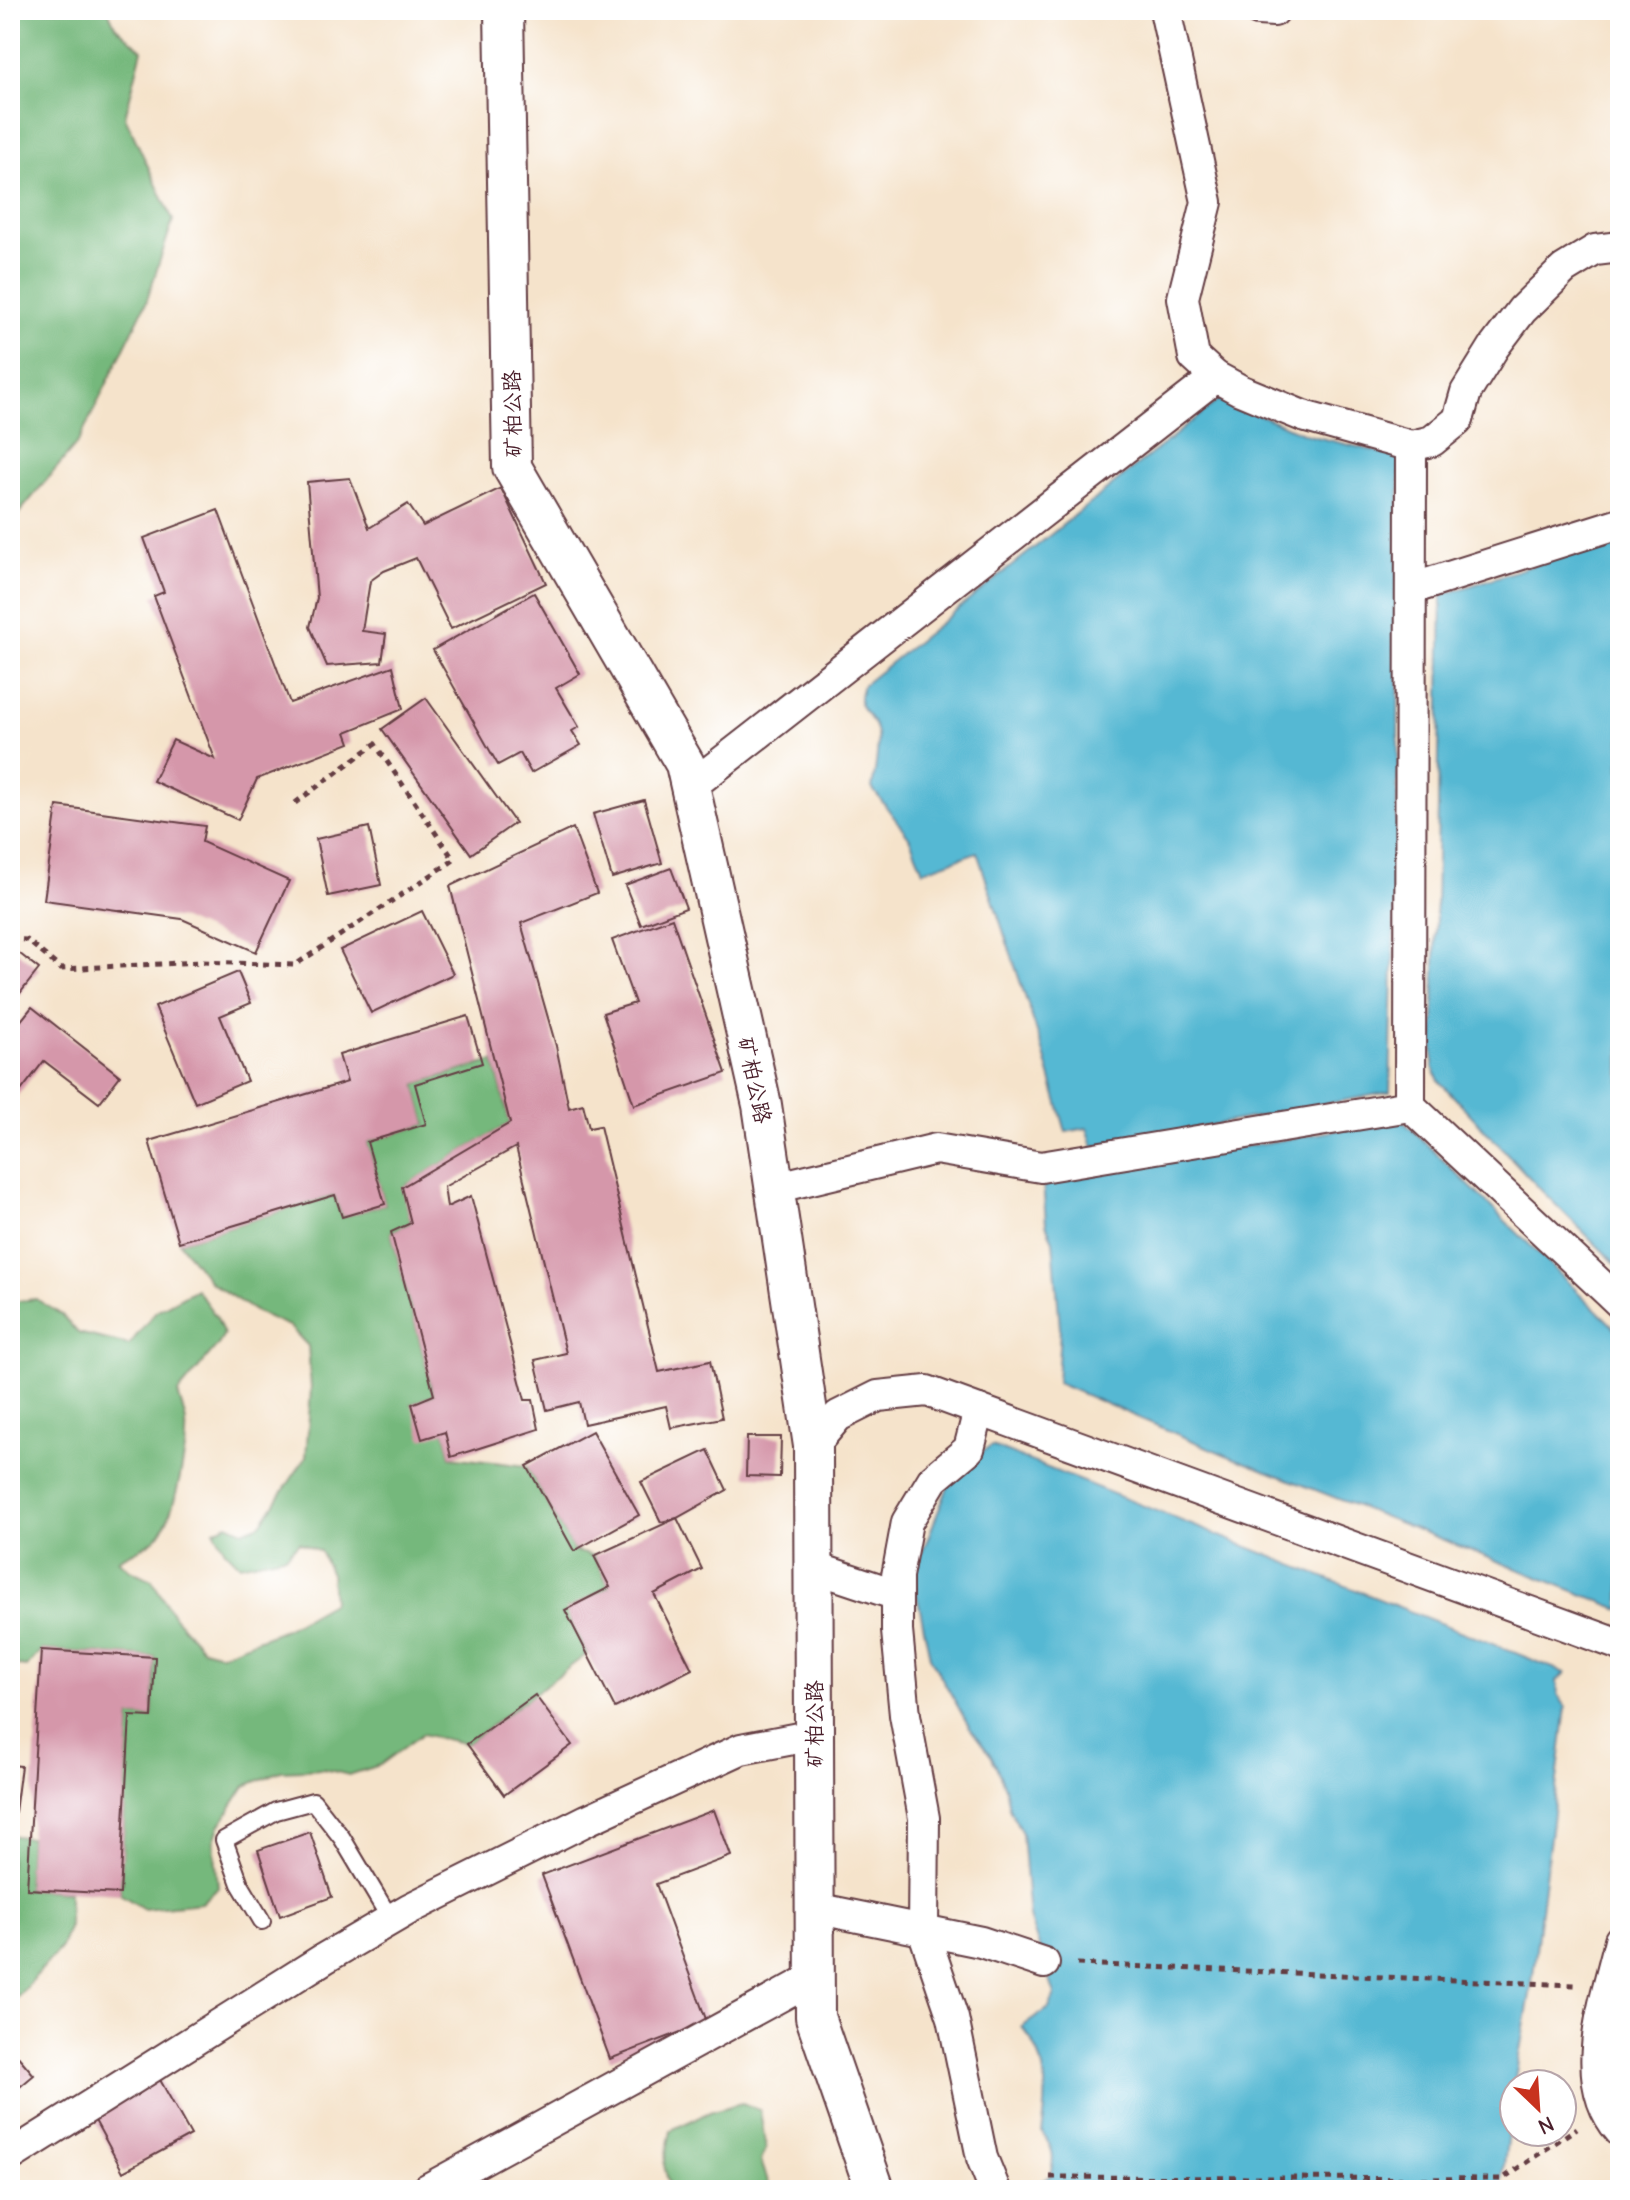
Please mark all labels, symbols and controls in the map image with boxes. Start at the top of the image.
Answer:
street label: 矿柏公路 [499,370,527,458]
street label: 矿柏公路 [732,1034,776,1126]
street label: 矿柏公路 [802,1680,828,1768]
north arrow [1498,2068,1578,2148]
text: N [1534,2110,1558,2140]

